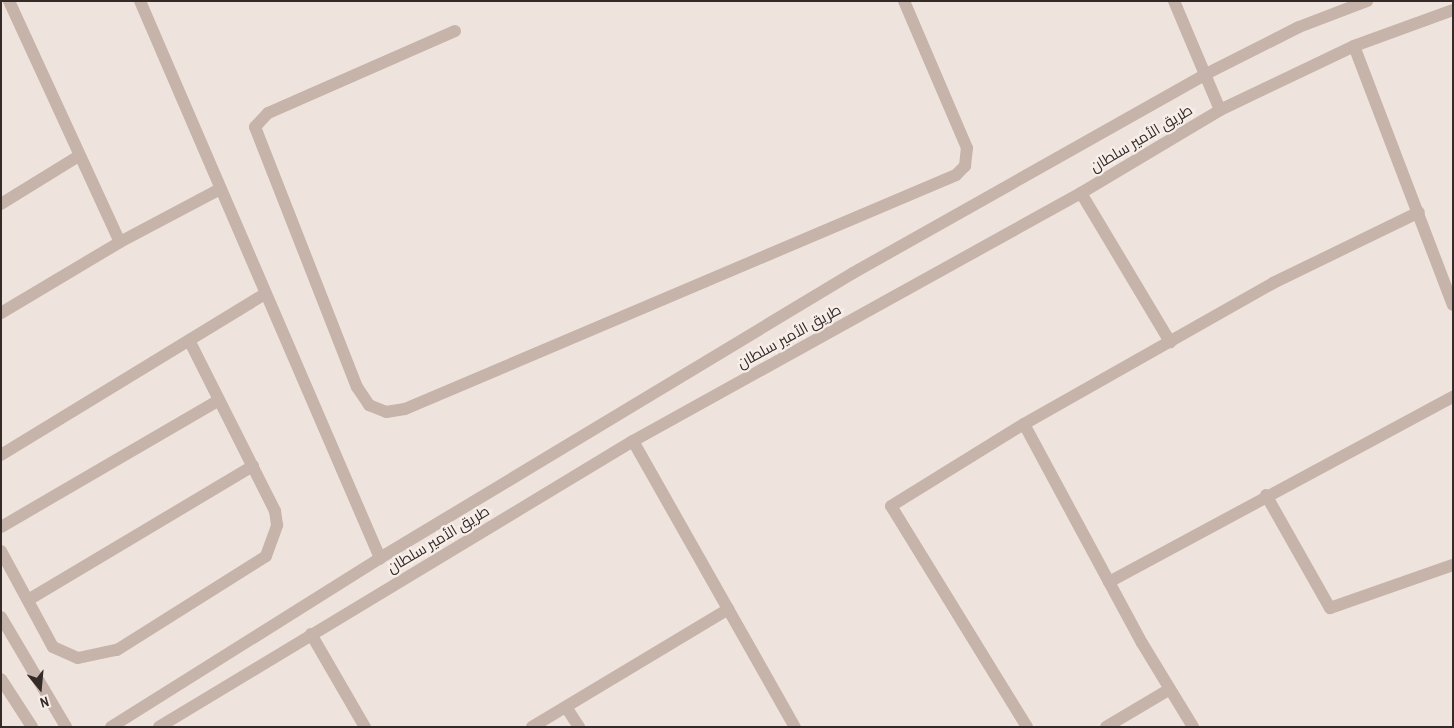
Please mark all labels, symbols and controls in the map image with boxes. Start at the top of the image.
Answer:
street label: طريق الأمير سلطان [1087,100,1195,176]
street label: طريق الأمير سلطان [734,300,844,372]
street label: طريق الأمير سلطان [384,501,492,577]
north arrow [15,663,65,713]
text: N [38,693,51,712]

